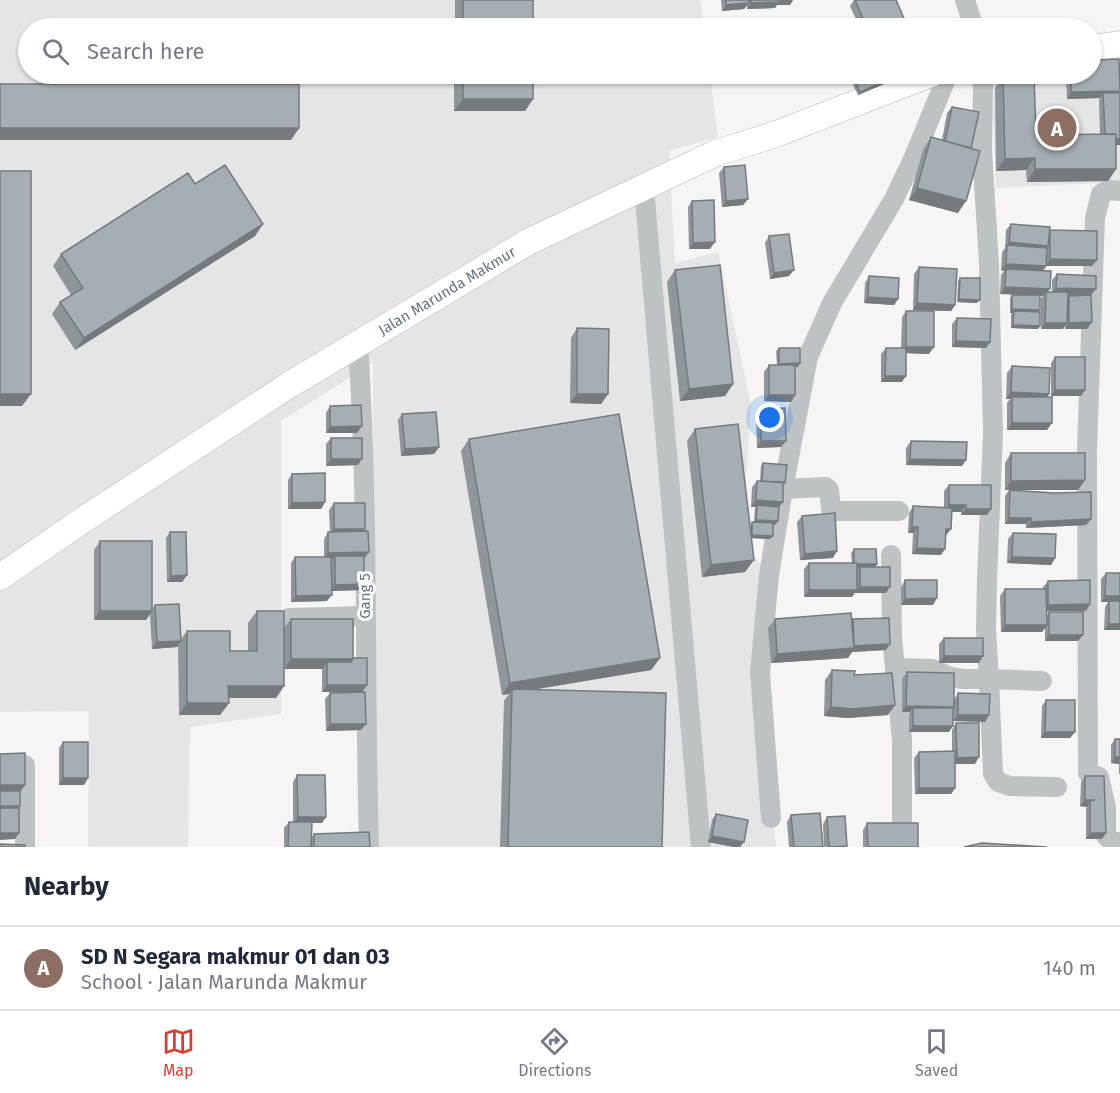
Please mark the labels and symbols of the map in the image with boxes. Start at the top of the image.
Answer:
pin: A [1038,106,1076,150]
street label: Jalan Marunda Makmur [375,243,519,339]
your location [755,403,784,432]
street label: Gang 5 [356,573,374,619]

